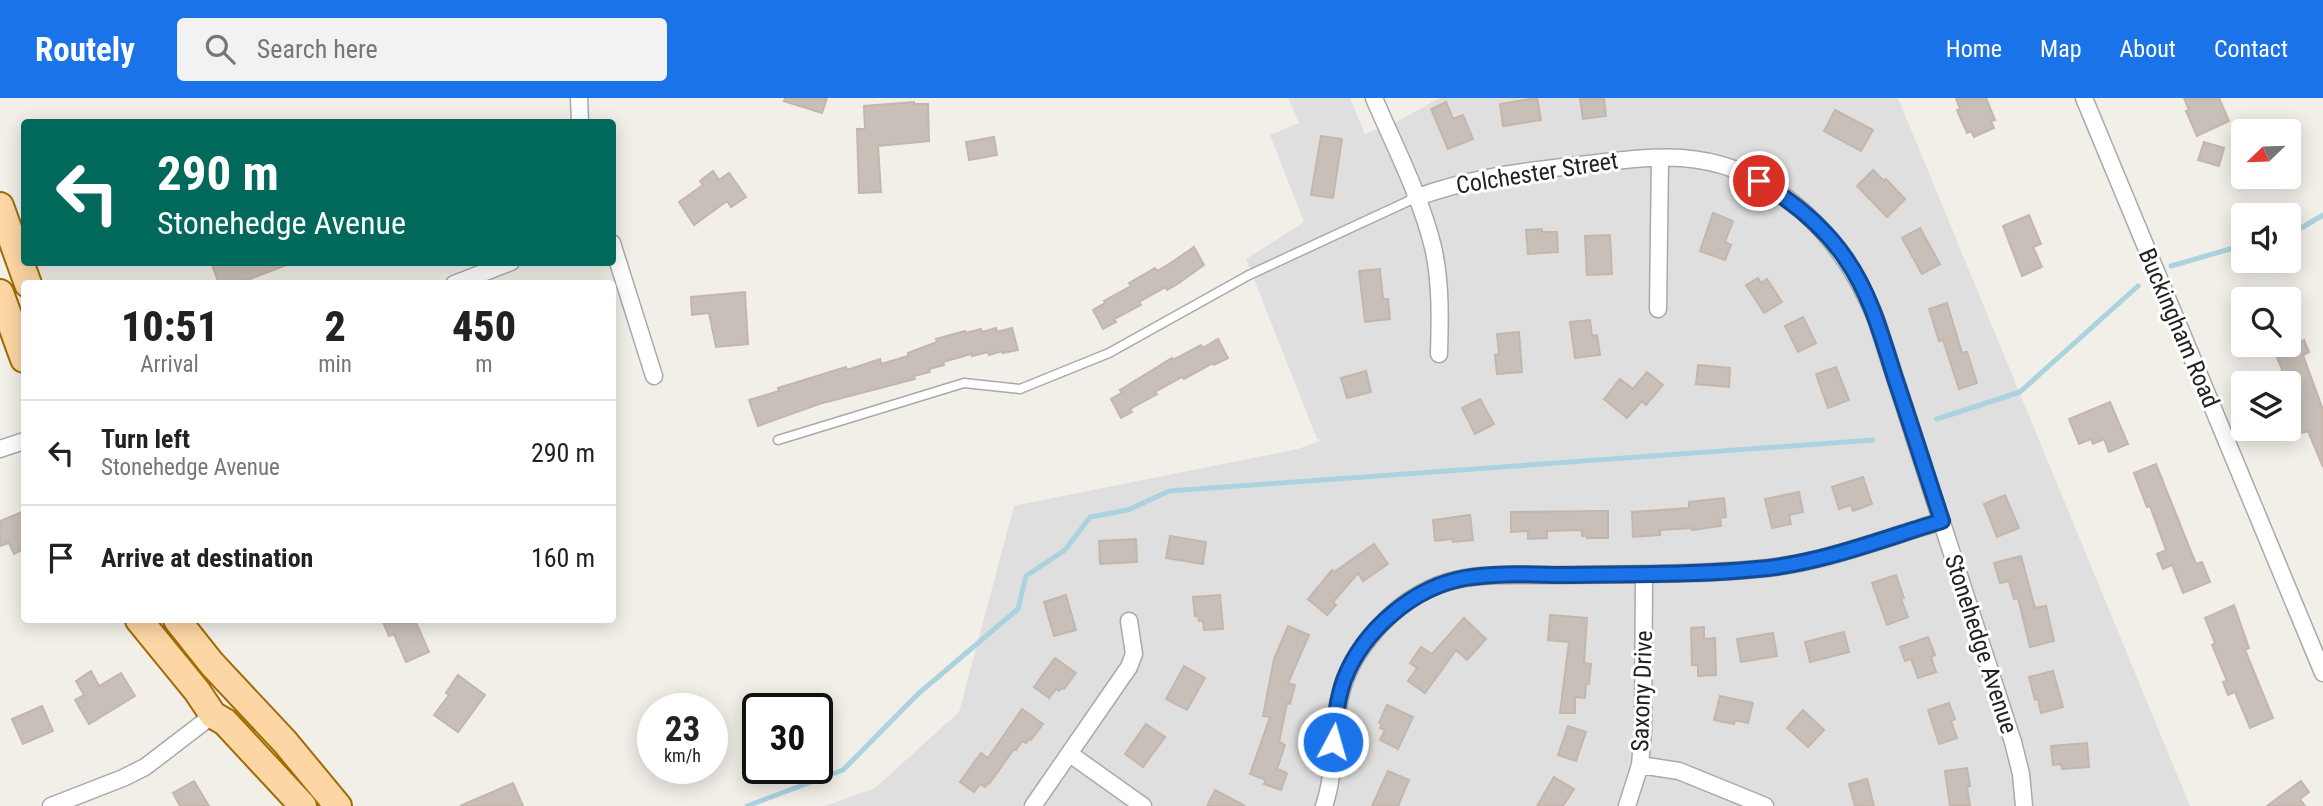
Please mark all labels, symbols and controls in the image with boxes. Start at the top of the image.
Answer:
search box [177,18,667,81]
text: Routely [35,30,135,69]
icon: search [201,30,239,68]
text: Search here [257,34,378,64]
text: Home [1946,35,2002,63]
text: Map [2040,35,2082,63]
text: About [2120,35,2176,63]
text: Contact [2214,35,2288,63]
north arrow [2231,119,2301,189]
map controls [2231,119,2301,441]
text: 290 m [157,145,279,202]
street label: Colchester Street [1454,146,1620,200]
icon: left [42,147,133,238]
pin [1729,151,1789,211]
icon: arrive [1740,162,1778,200]
button: sound [2231,203,2301,273]
text: Stonehedge Avenue [157,204,406,242]
street label: Buckingham Road [2133,244,2225,412]
button: search [2231,287,2301,357]
text: 10:51 [121,302,218,351]
text: 2 [324,302,346,351]
text: 450 [452,302,516,351]
text: Arrival [140,351,199,378]
text: min [318,351,352,378]
text: m [475,351,493,378]
button: layers [2231,371,2301,441]
text: Turn left [101,424,190,454]
icon: left [42,434,80,472]
text: 290 m [531,438,595,468]
text: Stonehedge Avenue [101,454,280,481]
icon: arrive [42,539,80,577]
text: Arrive at destination [101,543,313,573]
text: 160 m [531,543,595,573]
street label: Stonehedge Avenue [1939,551,2023,737]
street label: Saxony Drive [1626,630,1658,752]
speed limit sign: 30 [742,693,833,784]
position arrow [1296,705,1370,779]
text: 23 [665,709,700,750]
text: km/h [664,745,701,766]

